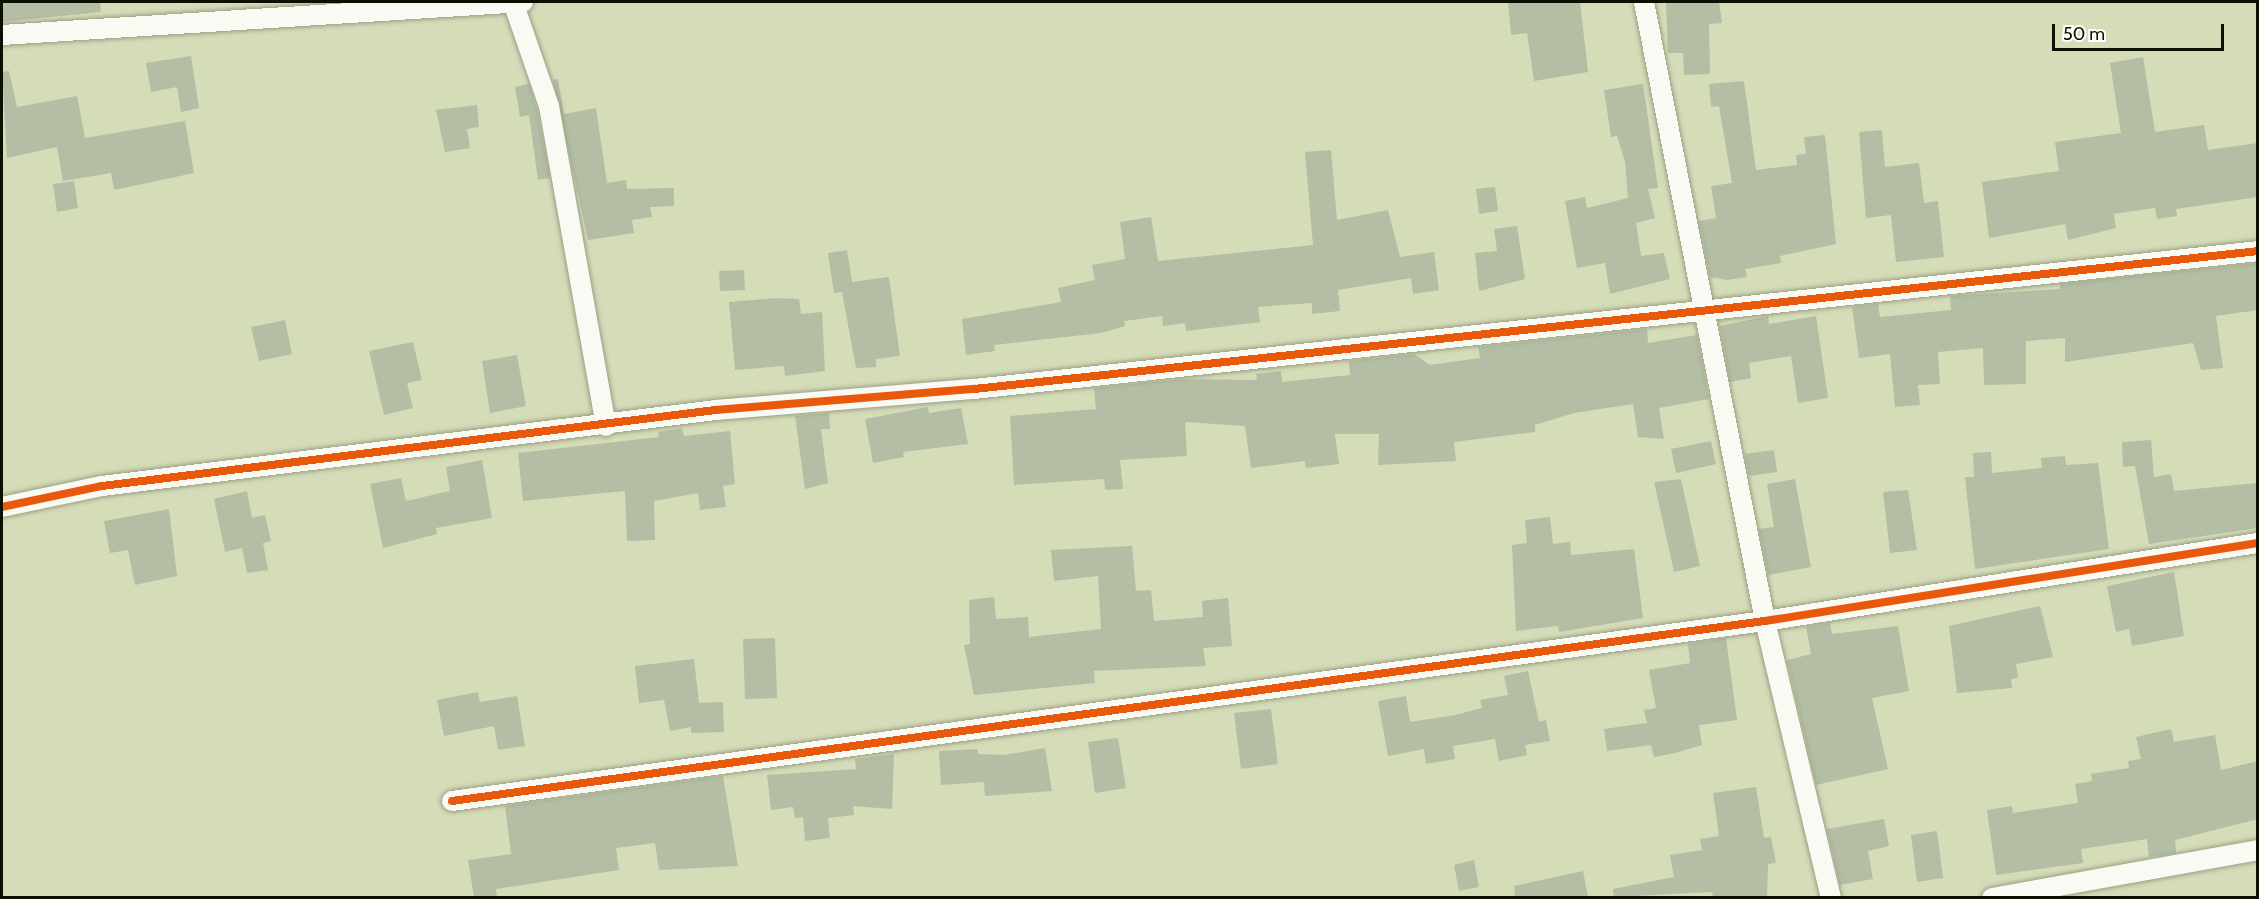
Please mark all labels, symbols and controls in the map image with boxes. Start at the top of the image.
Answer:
scale bar [2055,12,2228,50]
text: 50 m [2063,23,2105,45]

